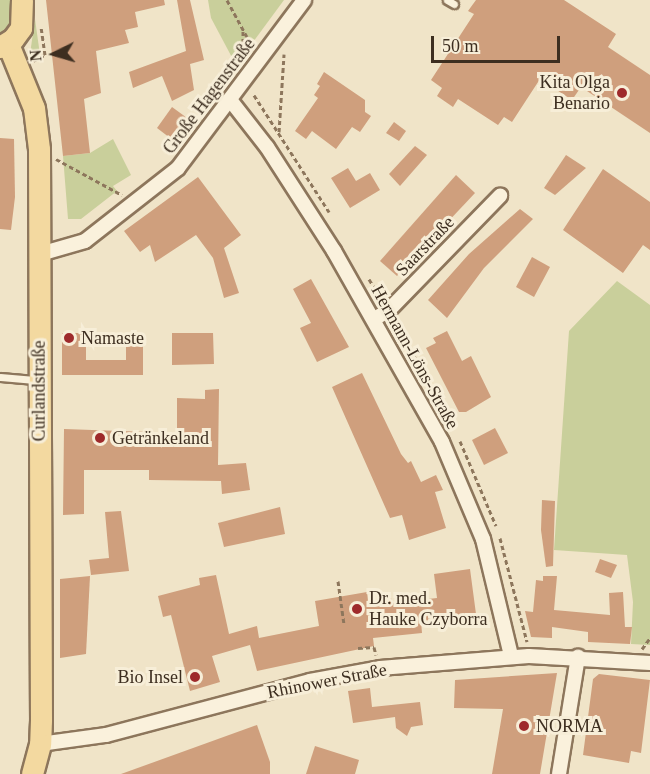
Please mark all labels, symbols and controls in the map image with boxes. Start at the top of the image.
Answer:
north arrow [24,24,84,84]
scale bar [434,24,563,62]
street label: Große Hagenstraße [158,34,260,158]
text: 50 m [442,36,479,56]
text: N [27,49,45,62]
place label: Kita Olga Benario [540,72,610,115]
marker: Kita Olga Benario [615,86,629,100]
street label: Saarstraße [391,212,459,280]
street label: Hermann-Löns-Straße [367,281,463,433]
place label: Namaste [81,327,144,349]
marker: Namaste [62,331,76,345]
street label: Curlandstraße [28,341,50,441]
place label: Getränkeland [112,427,209,449]
marker: Getränkeland [93,431,107,445]
place label: Dr. med. Hauke Czyborra [369,588,487,630]
marker: Dr. med. Hauke Czyborra [350,602,364,616]
street label: Rhinower Straße [265,659,389,703]
place label: Bio Insel [118,666,183,688]
marker: Bio Insel [188,670,202,684]
place label: NORMA [536,715,603,737]
marker: NORMA [517,719,531,733]

